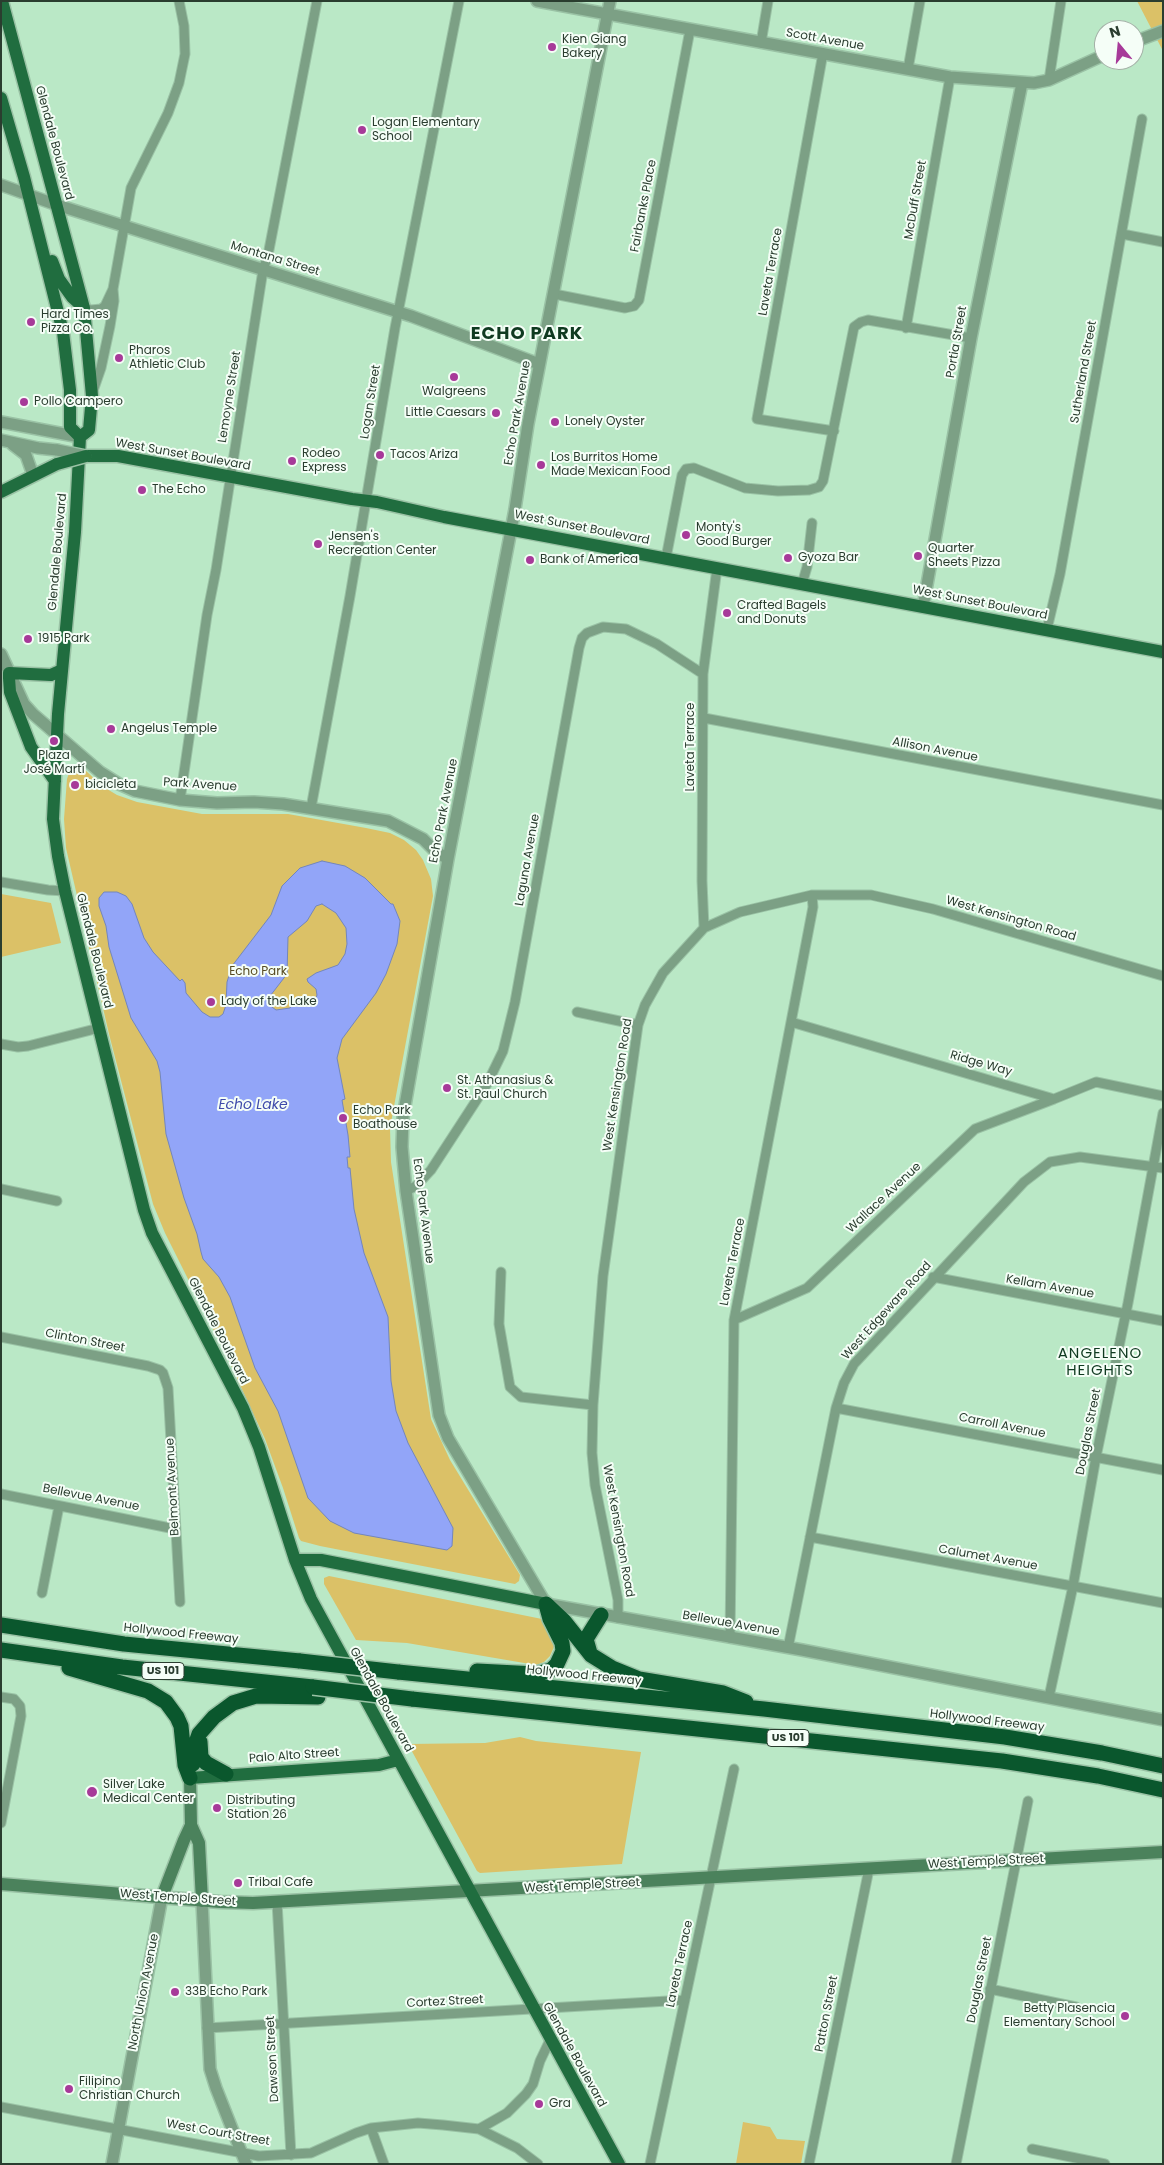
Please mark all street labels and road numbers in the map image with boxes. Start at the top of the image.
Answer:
street label: Scott Avenue [785,26,865,54]
street label: Glendale Boulevard [32,84,76,202]
street label: Fairbanks Place [628,159,660,253]
street label: McDuff Street [902,159,930,241]
street label: Laveta Terrace [756,227,786,317]
street label: Montana Street [229,239,321,279]
street label: Portia Street [944,305,970,379]
street label: Sutherland Street [1068,320,1100,424]
street label: Lemoyne Street [216,350,244,444]
street label: Echo Park Avenue [502,360,534,466]
street label: Logan Street [358,364,384,440]
street label: West Sunset Boulevard [114,436,252,474]
street label: Glendale Boulevard [46,493,70,611]
street label: West Sunset Boulevard [513,508,651,548]
street label: West Sunset Boulevard [911,583,1049,623]
street label: Laveta Terrace [684,703,698,791]
street label: Allison Avenue [891,735,979,765]
street label: Echo Park Avenue [427,758,461,864]
street label: Park Avenue [163,775,237,795]
street label: Laguna Avenue [513,813,543,907]
street label: Glendale Boulevard [73,892,115,1010]
street label: West Kensington Road [944,894,1078,944]
street label: West Kensington Road [600,1017,636,1153]
street label: Ridge Way [948,1048,1014,1080]
street label: Echo Park Avenue [409,1158,437,1264]
street label: Wallace Avenue [844,1160,924,1236]
street label: Laveta Terrace [717,1217,749,1307]
street label: West Edgeware Road [839,1259,935,1363]
street label: Kellam Avenue [1005,1272,1095,1302]
street label: Glendale Boulevard [185,1275,251,1387]
street label: Clinton Street [44,1326,126,1356]
street label: Douglas Street [1074,1388,1104,1476]
street label: Carroll Avenue [957,1411,1047,1441]
street label: Belmont Avenue [163,1438,183,1536]
street label: West Kensington Road [599,1464,637,1598]
street label: Bellevue Avenue [41,1482,141,1514]
street label: Calumet Avenue [937,1542,1039,1574]
street label: Bellevue Avenue [681,1608,781,1640]
street label: Hollywood Freeway [123,1621,239,1647]
street label: Glendale Boulevard [346,1645,416,1755]
road number: US 101 [142,1662,184,1680]
street label: Hollywood Freeway [526,1663,642,1689]
street label: Hollywood Freeway [929,1707,1045,1735]
road number: US 101 [767,1730,809,1746]
street label: Palo Alto Street [248,1746,340,1766]
street label: West Temple Street [928,1852,1044,1872]
street label: West Temple Street [524,1876,640,1896]
street label: West Temple Street [120,1887,236,1909]
street label: Laveta Terrace [664,1919,696,2009]
street label: North Union Avenue [126,1933,162,2051]
street label: Douglas Street [965,1936,995,2024]
street label: Patton Street [813,1975,841,2053]
street label: Cortez Street [406,1993,484,2011]
street label: Glendale Boulevard [539,2000,609,2110]
street label: Dawson Street [264,2015,282,2103]
street label: West Court Street [165,2117,271,2149]

